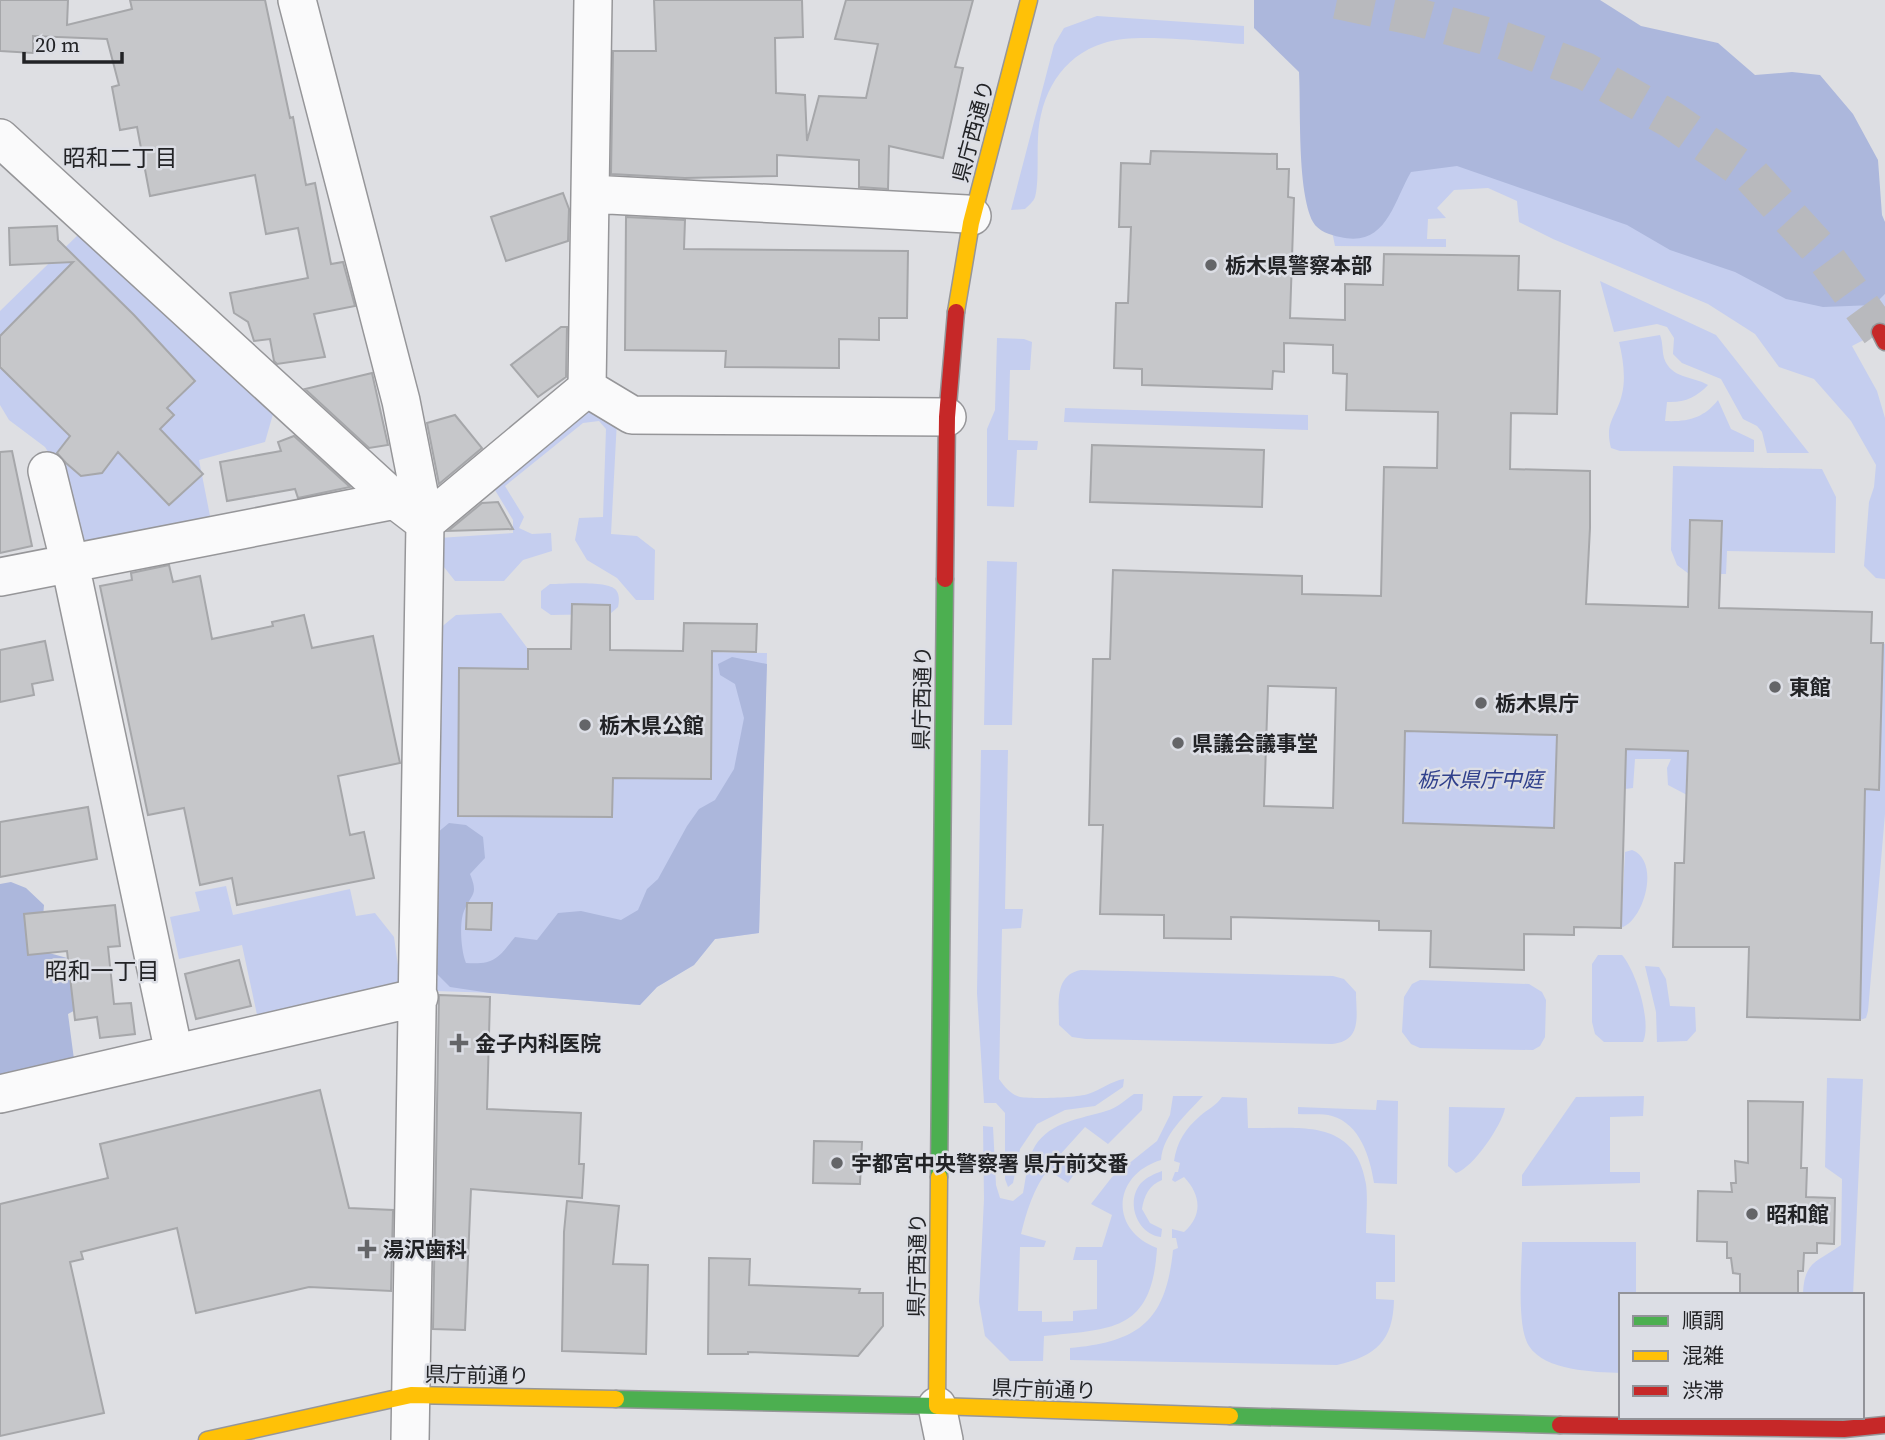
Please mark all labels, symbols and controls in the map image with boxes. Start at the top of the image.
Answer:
scale bar [24,21,122,65]
text: 20 m [35,30,80,59]
street label: 県庁西通り [945,77,1001,185]
district label: 昭和二丁目 [63,142,178,174]
place label: 栃木県警察本部 [1225,251,1372,280]
marker: 栃木県警察本部 [1203,257,1219,273]
street label: 県庁西通り [907,645,937,751]
place label: 東館 [1789,673,1831,702]
marker: 東館 [1767,679,1783,695]
place label: 栃木県庁 [1495,689,1579,718]
marker: 栃木県庁 [1473,695,1489,711]
place label: 栃木県公館 [599,711,704,740]
marker: 栃木県公館 [577,717,593,733]
place label: 県議会議事堂 [1192,729,1318,758]
marker: 県議会議事堂 [1170,735,1186,751]
park label: 栃木県庁中庭 [1417,765,1546,794]
district label: 昭和一丁目 [45,955,160,987]
place label: 金子内科医院 [475,1029,601,1058]
marker: 金子内科医院 [449,1033,469,1053]
place label: 宇都宮中央警察署 県庁前交番 [851,1149,1129,1178]
marker: 宇都宮中央警察署 県庁前交番 [829,1155,845,1171]
place label: 昭和館 [1766,1200,1829,1229]
marker: 昭和館 [1744,1206,1760,1222]
street label: 県庁西通り [902,1212,932,1318]
place label: 湯沢歯科 [383,1235,467,1264]
marker: 湯沢歯科 [357,1239,377,1259]
legend [1619,1293,1864,1419]
text: 順調 [1682,1306,1724,1335]
text: 混雑 [1682,1341,1724,1370]
street label: 県庁前通り [424,1360,530,1390]
street label: 県庁前通り [991,1373,1097,1405]
text: 渋滞 [1682,1376,1724,1405]

